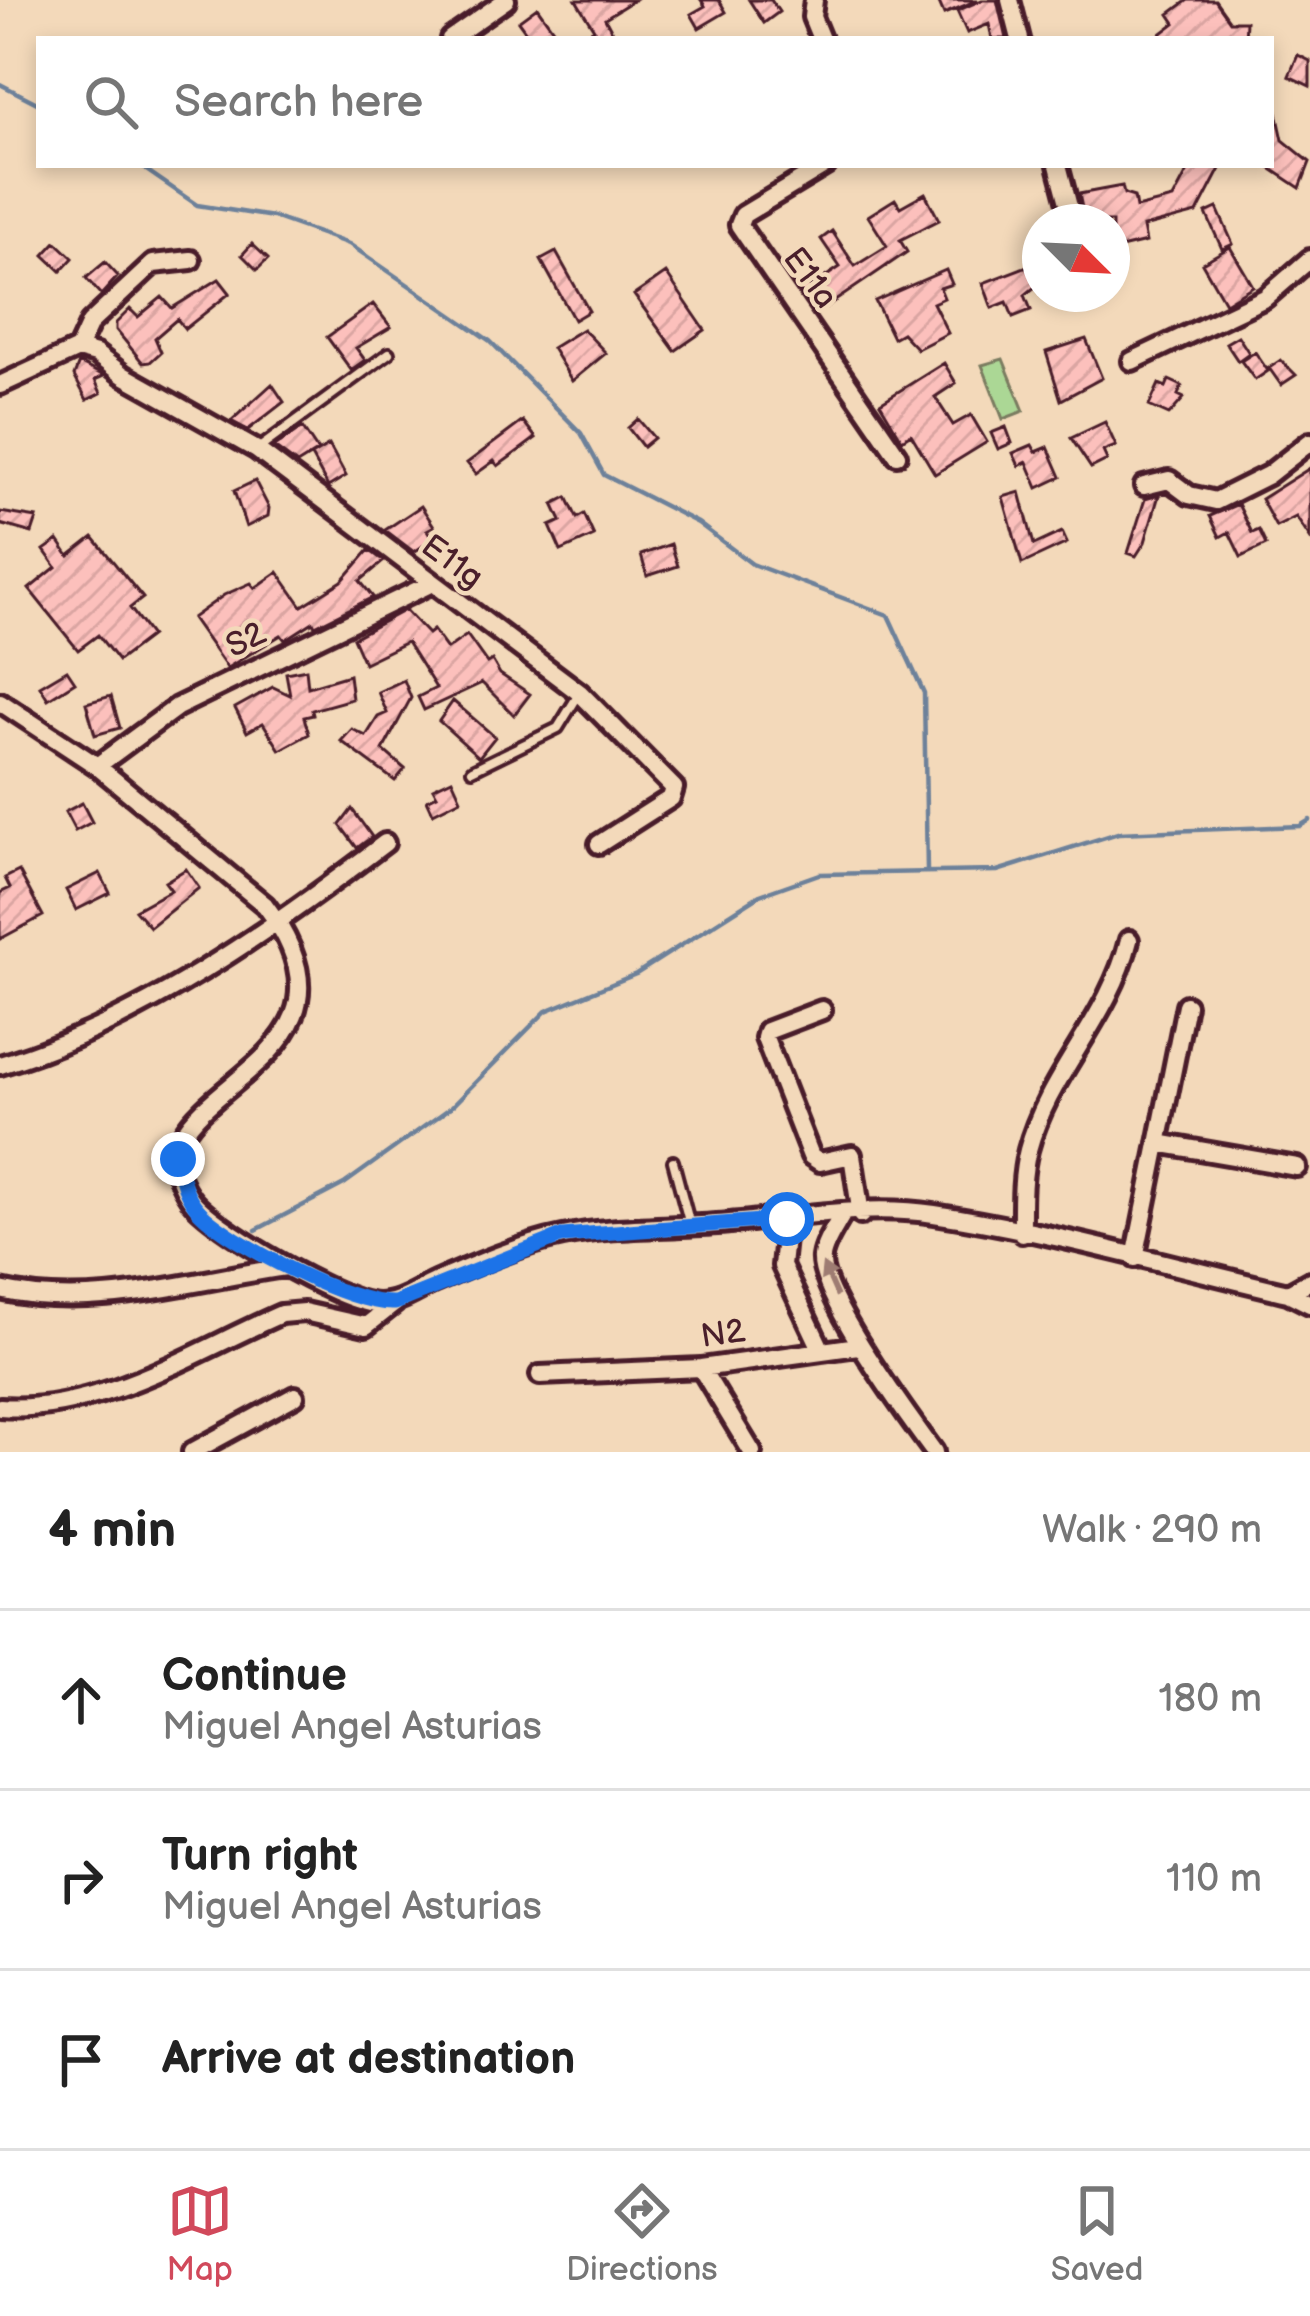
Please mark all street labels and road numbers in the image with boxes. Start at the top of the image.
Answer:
street label: E11a [774,240,846,316]
street label: E11g [413,526,491,598]
street label: S2 [220,613,273,667]
street label: N2 [698,1311,748,1357]

